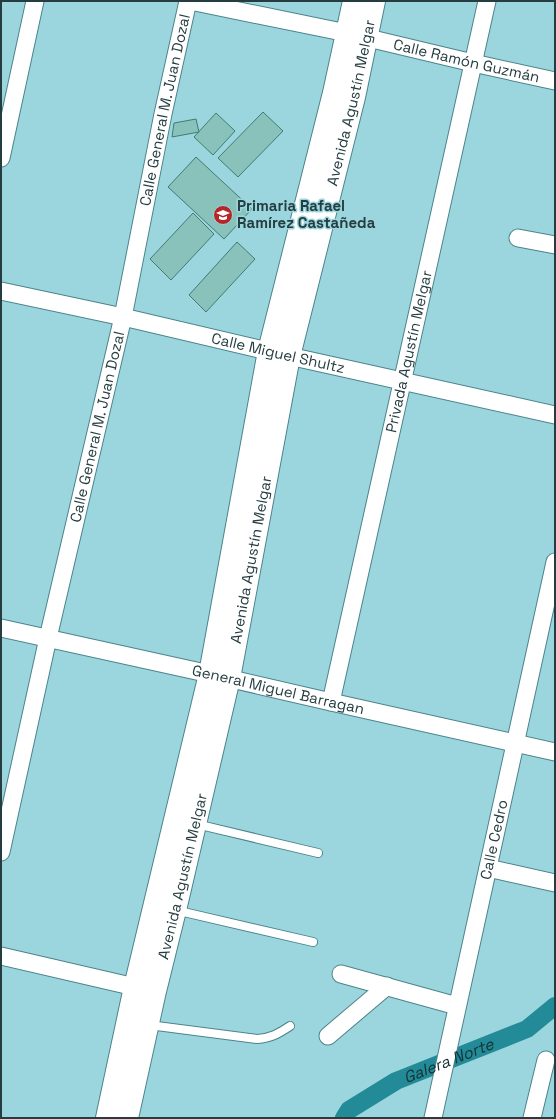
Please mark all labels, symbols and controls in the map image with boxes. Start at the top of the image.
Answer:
street label: Calle General M. Juan Dozal [135,12,194,207]
street label: Avenida Agustín Melgar [322,18,379,188]
street label: Calle Ramón Guzmán [392,34,542,86]
place label: Primaria Rafael Ramírez Castañeda [237,196,376,232]
school or university icon: Primaria Rafael Ramírez Castañeda [212,204,234,226]
street label: Privada Agustín Melgar [381,268,436,434]
street label: Calle Miguel Shultz [210,328,347,377]
street label: Calle General M. Juan Dozal [65,329,128,524]
street label: Avenida Agustín Melgar [226,474,276,645]
street label: General Miguel Barragan [191,660,366,718]
street label: Avenida Agustín Melgar [153,791,211,961]
street label: Calle Cedro [476,798,512,881]
water label: Galera Norte [400,1033,497,1088]

